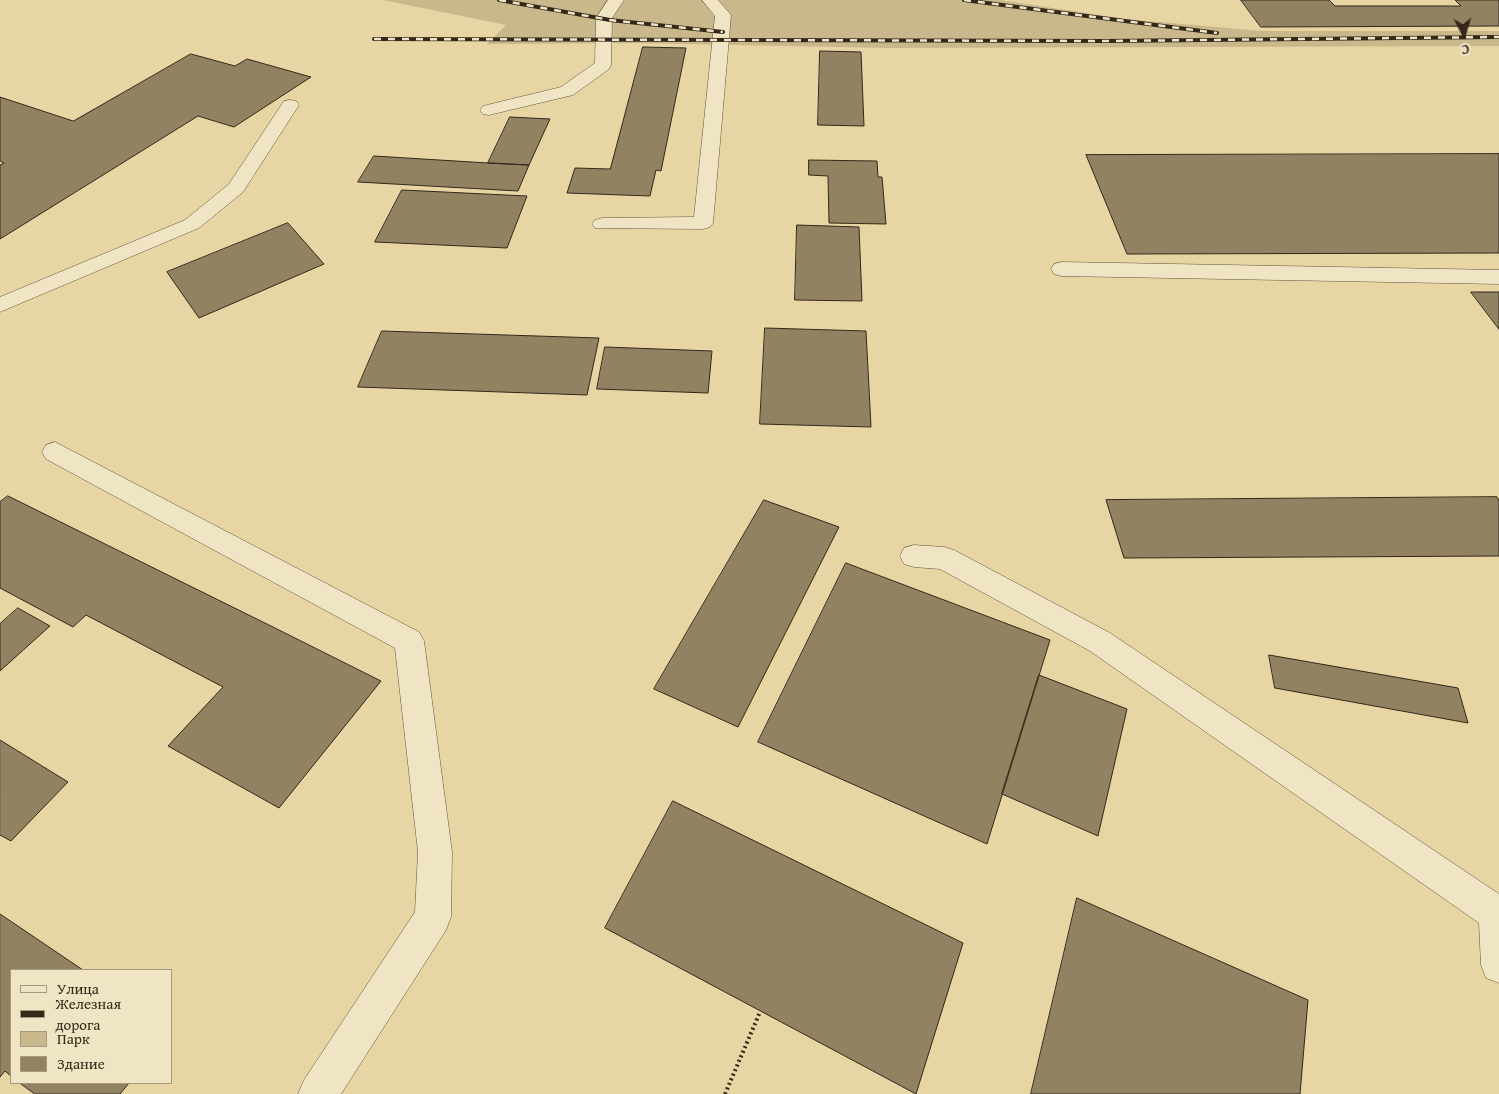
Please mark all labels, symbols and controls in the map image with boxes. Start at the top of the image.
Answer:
north arrow [1439,10,1489,60]
text: С [1460,40,1470,60]
legend [10,969,172,1084]
text: Улица [57,978,99,999]
text: Железная дорога [55,993,121,1035]
text: Парк [57,1028,90,1049]
text: Здание [57,1053,105,1074]

